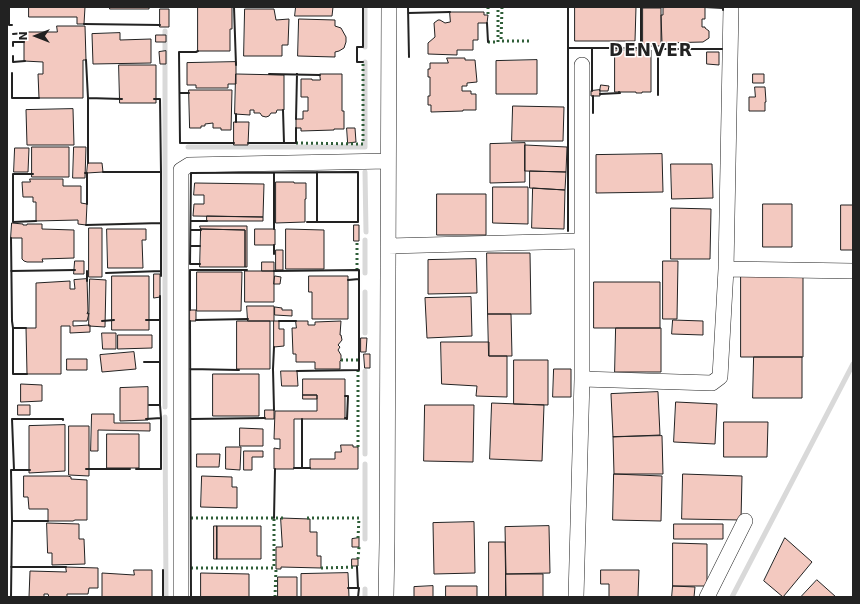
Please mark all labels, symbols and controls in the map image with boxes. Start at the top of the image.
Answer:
north arrow [16,16,56,56]
text: N [17,31,30,41]
district label: DENVER [609,42,693,62]

